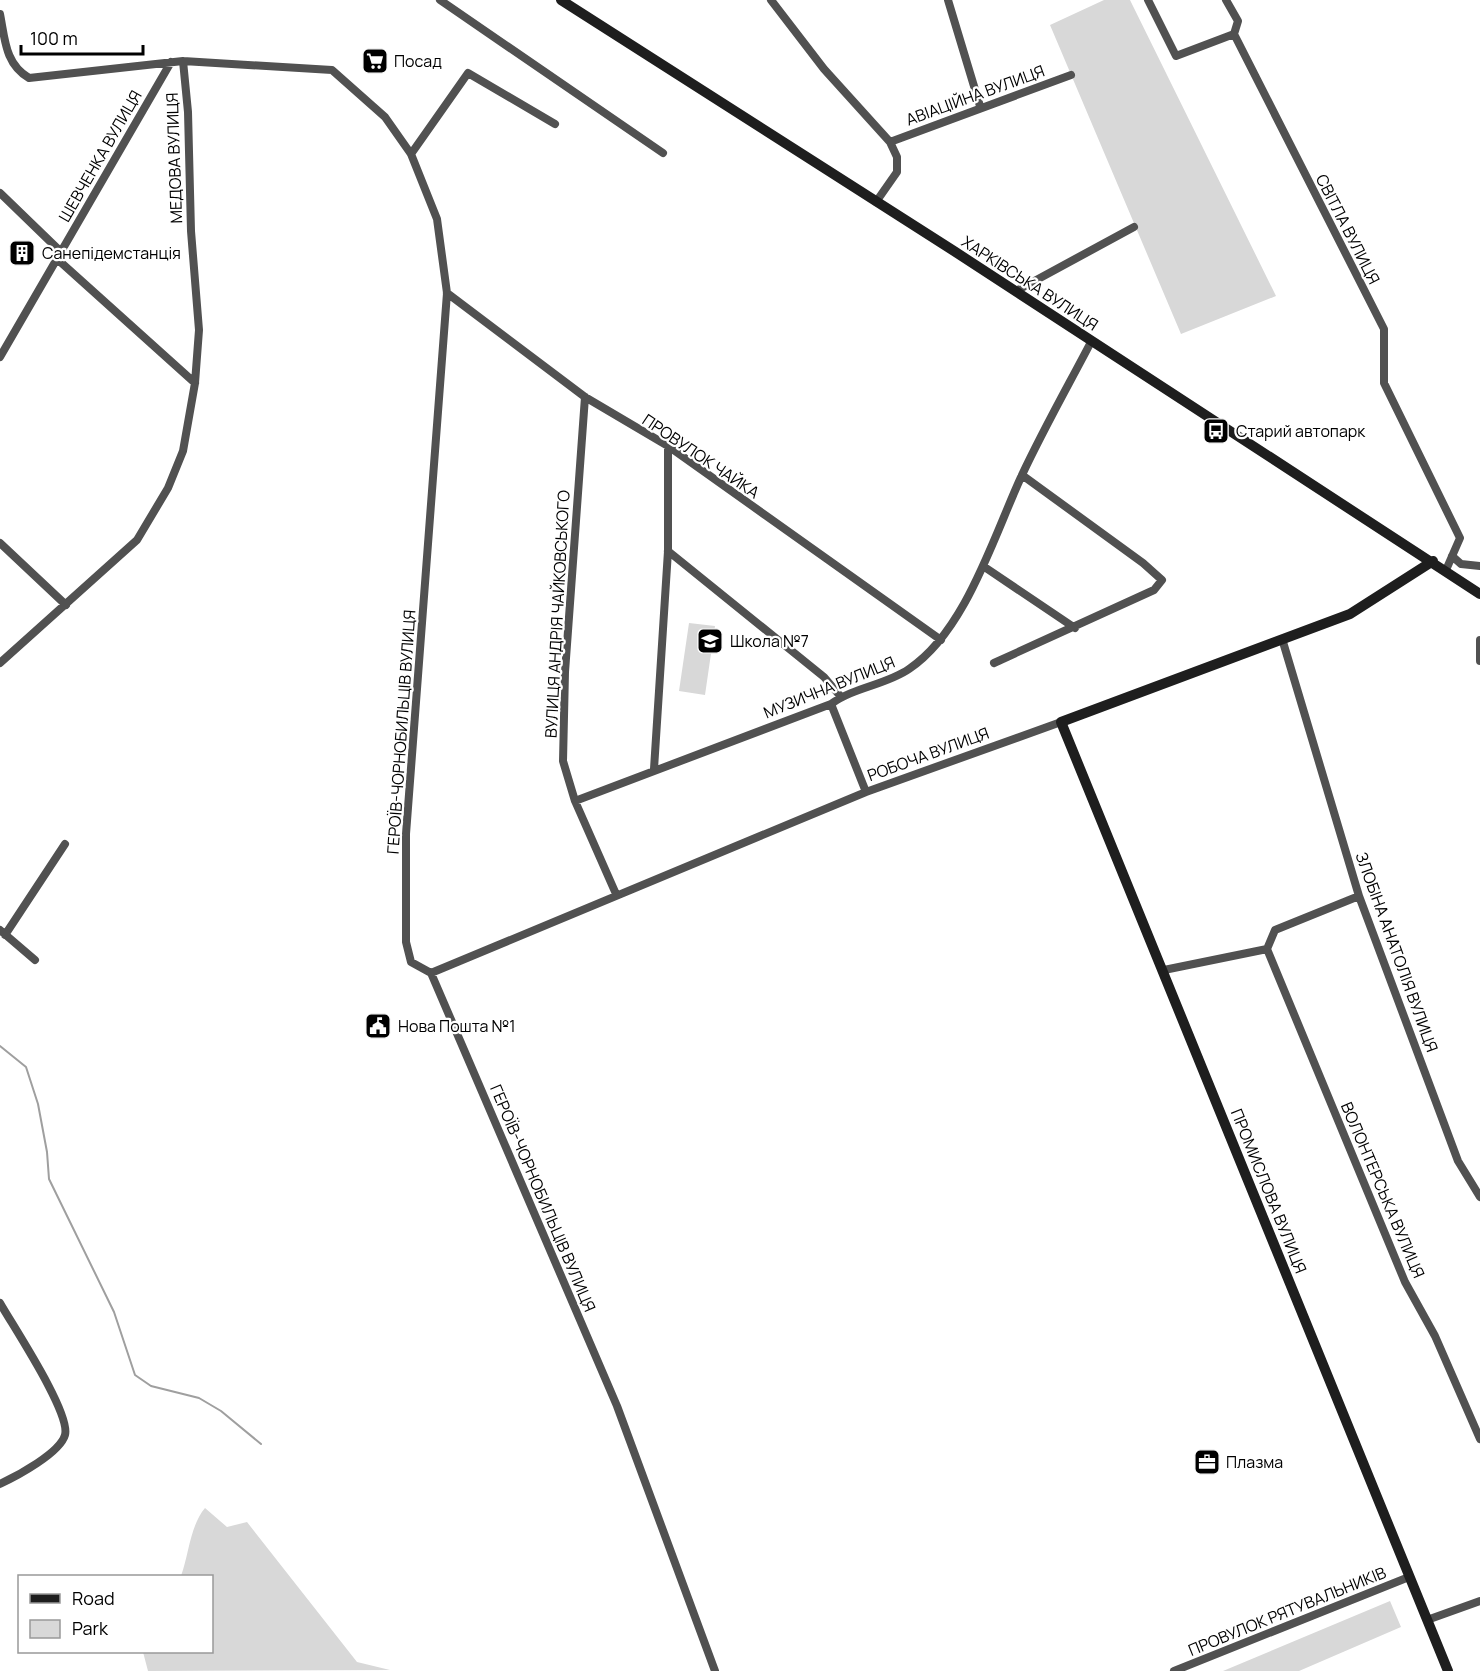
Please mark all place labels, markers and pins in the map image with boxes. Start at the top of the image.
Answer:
supermarket icon: Посад [360,46,390,76]
place label: Посад [394,50,442,72]
building icon: Санепідемстанція [7,238,37,268]
place label: Санепідемстанція [42,242,181,264]
bus stop icon: Старий автопарк [1201,416,1231,446]
place label: Старий автопарк [1236,420,1366,442]
school or university icon: Школа №7 [695,626,725,656]
place label: Школа №7 [730,630,809,652]
public building icon: Нова Пошта №1 [363,1011,393,1041]
place label: Нова Пошта №1 [398,1015,516,1037]
office icon: Плазма [1192,1447,1222,1477]
place label: Плазма [1226,1451,1283,1473]

